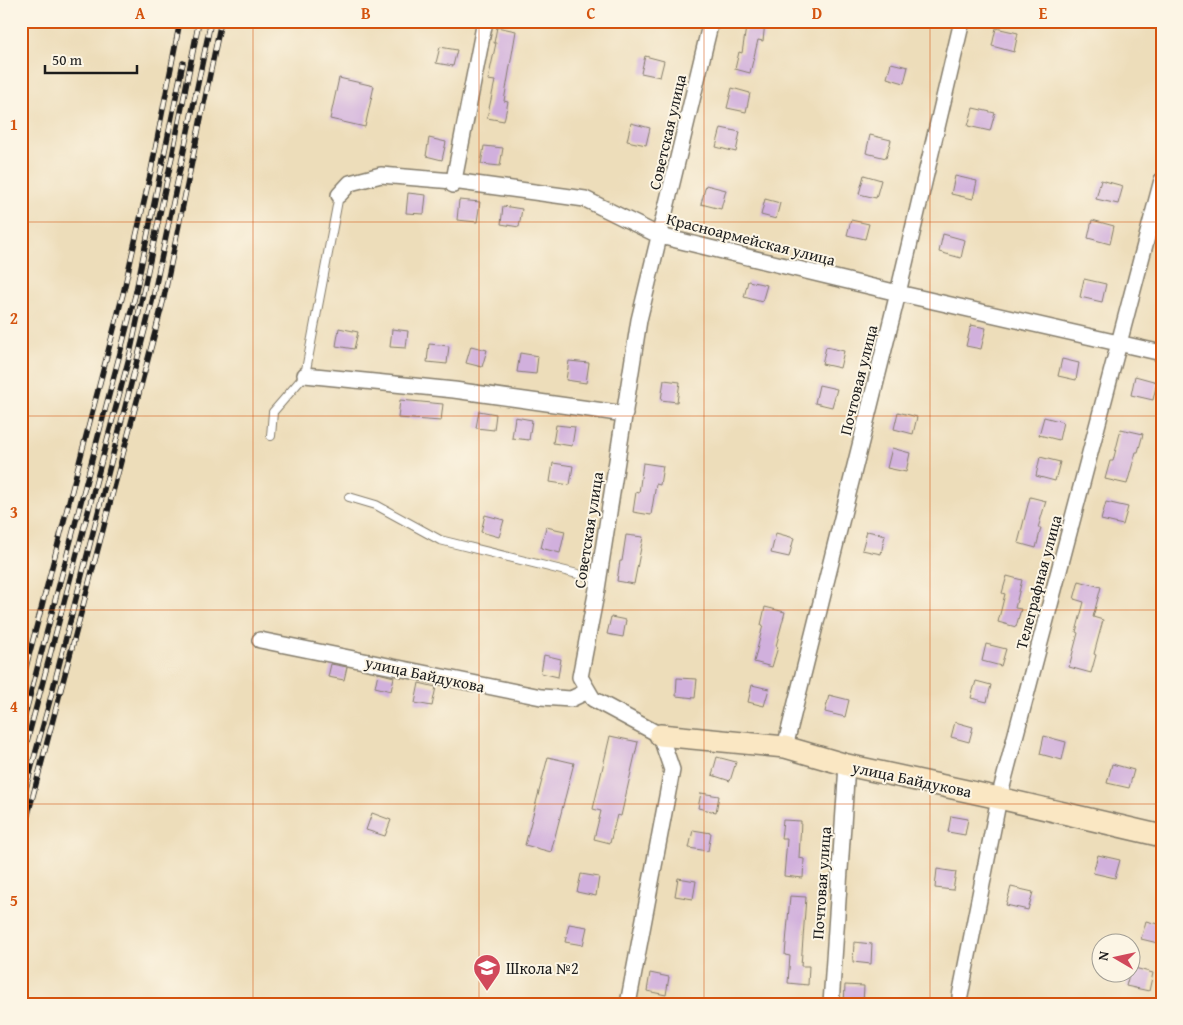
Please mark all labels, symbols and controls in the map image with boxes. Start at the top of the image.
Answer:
text: A [135,1,146,25]
text: B [361,1,371,25]
text: C [586,1,596,25]
text: D [812,1,822,25]
text: E [1039,1,1048,25]
scale bar [45,42,138,74]
text: 50 m [52,49,83,70]
street label: Советская улица [642,72,692,192]
text: 1 [10,112,18,136]
street label: Красноармейская улица [664,206,838,272]
text: 2 [10,306,18,330]
street label: Почтовая улица [833,322,883,438]
street label: Советская улица [567,470,609,590]
text: 3 [10,500,18,524]
street label: Телеграфная улица [1009,512,1068,652]
street label: улица Байдукова [362,649,487,698]
text: 4 [10,694,18,718]
street label: улица Байдукова [849,754,974,803]
street label: Почтовая улица [805,825,837,940]
text: 5 [10,888,18,912]
north arrow [1090,932,1140,982]
text: N [1093,949,1114,962]
school or university icon: Школа №2 [472,953,502,992]
place label: Школа №2 [506,956,579,980]

